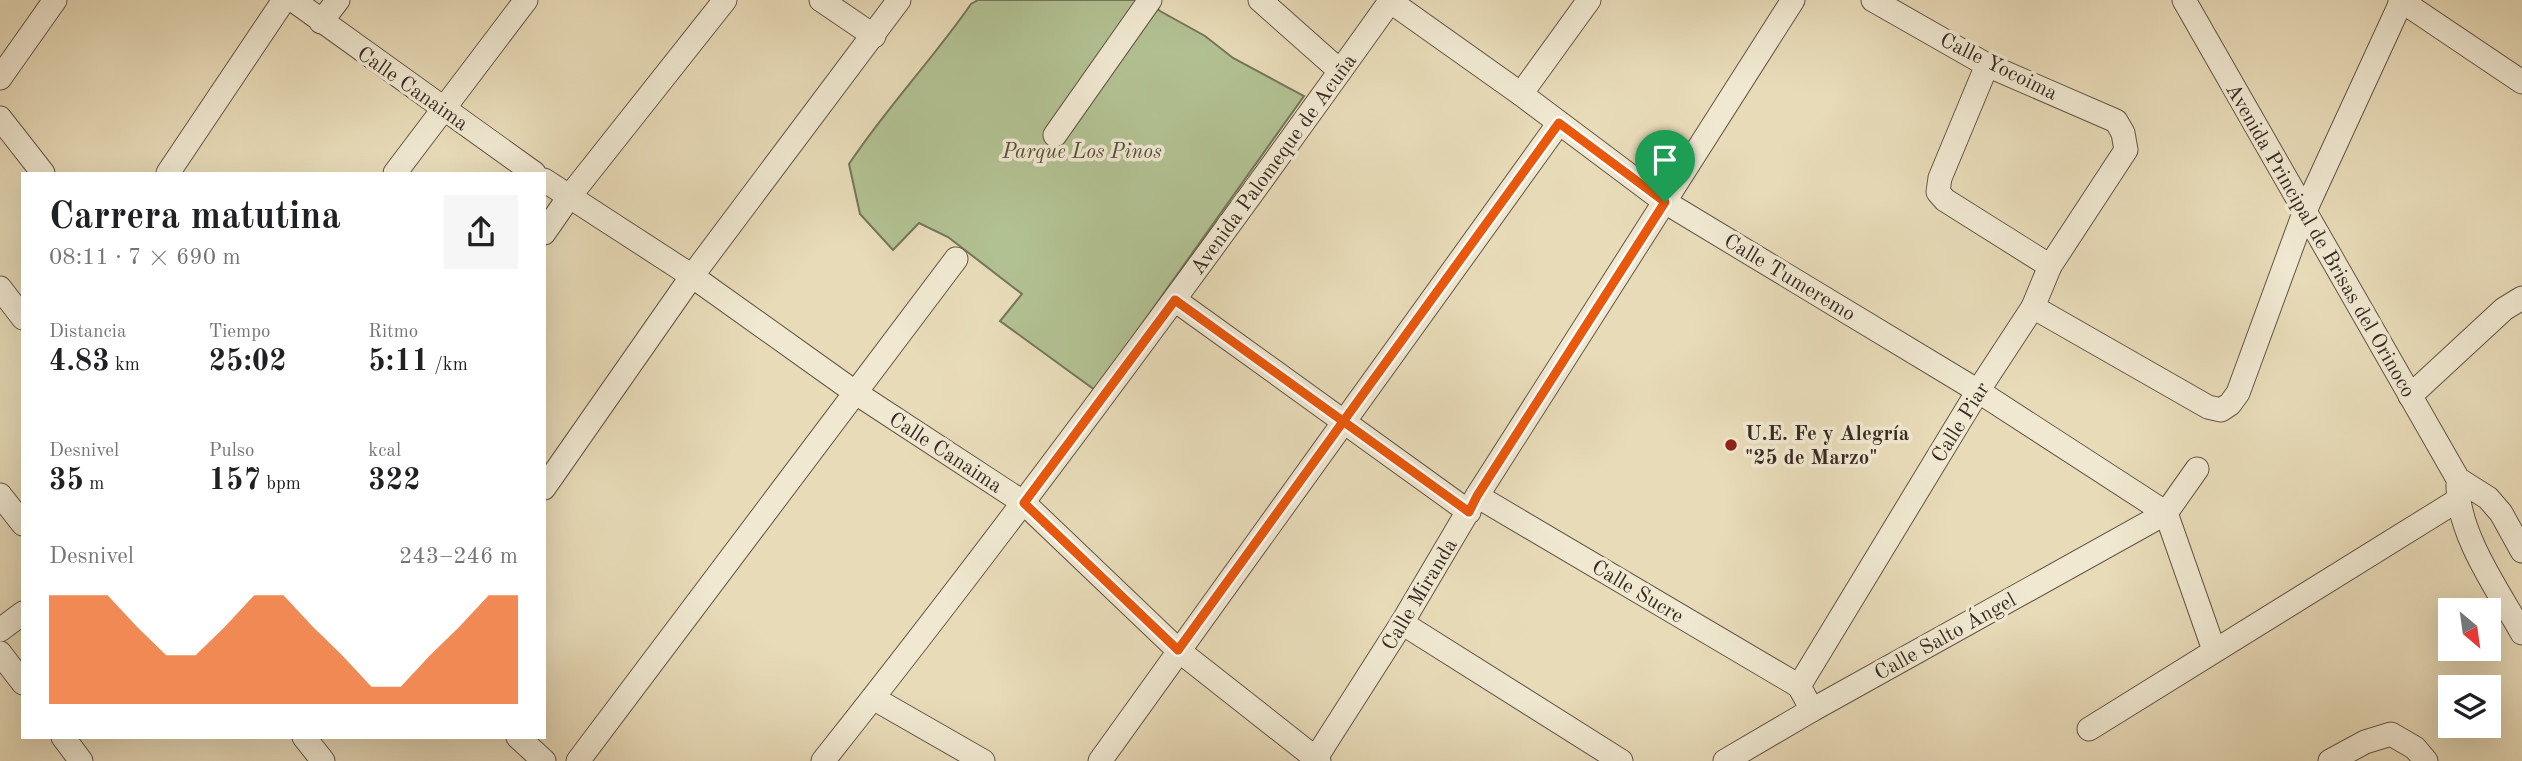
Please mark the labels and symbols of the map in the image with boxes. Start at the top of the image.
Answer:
street label: Calle Yocoima [1936,30,2060,105]
street label: Calle Canaima [353,43,471,135]
street label: Avenida Palomeque de Acuña [1187,51,1361,279]
street label: Avenida Principal de Brisas del Orinoco [2221,80,2418,401]
pin [1635,130,1695,202]
park label: Parque Los Pinos [1001,142,1162,163]
street label: Calle Tumeremo [1720,231,1859,326]
street label: Calle Piar [1928,379,1994,467]
street label: Calle Canaima [885,409,1006,498]
place label: U.E. Fe y Alegría "25 de Marzo" [1745,424,1910,469]
marker: U.E. Fe y Alegría "25 de Marzo" [1723,437,1739,453]
street label: Calle Miranda [1379,535,1462,654]
street label: Calle Sucre [1588,557,1687,628]
street label: Calle Salto Ángel [1870,586,2020,685]
north arrow [2438,598,2501,662]

